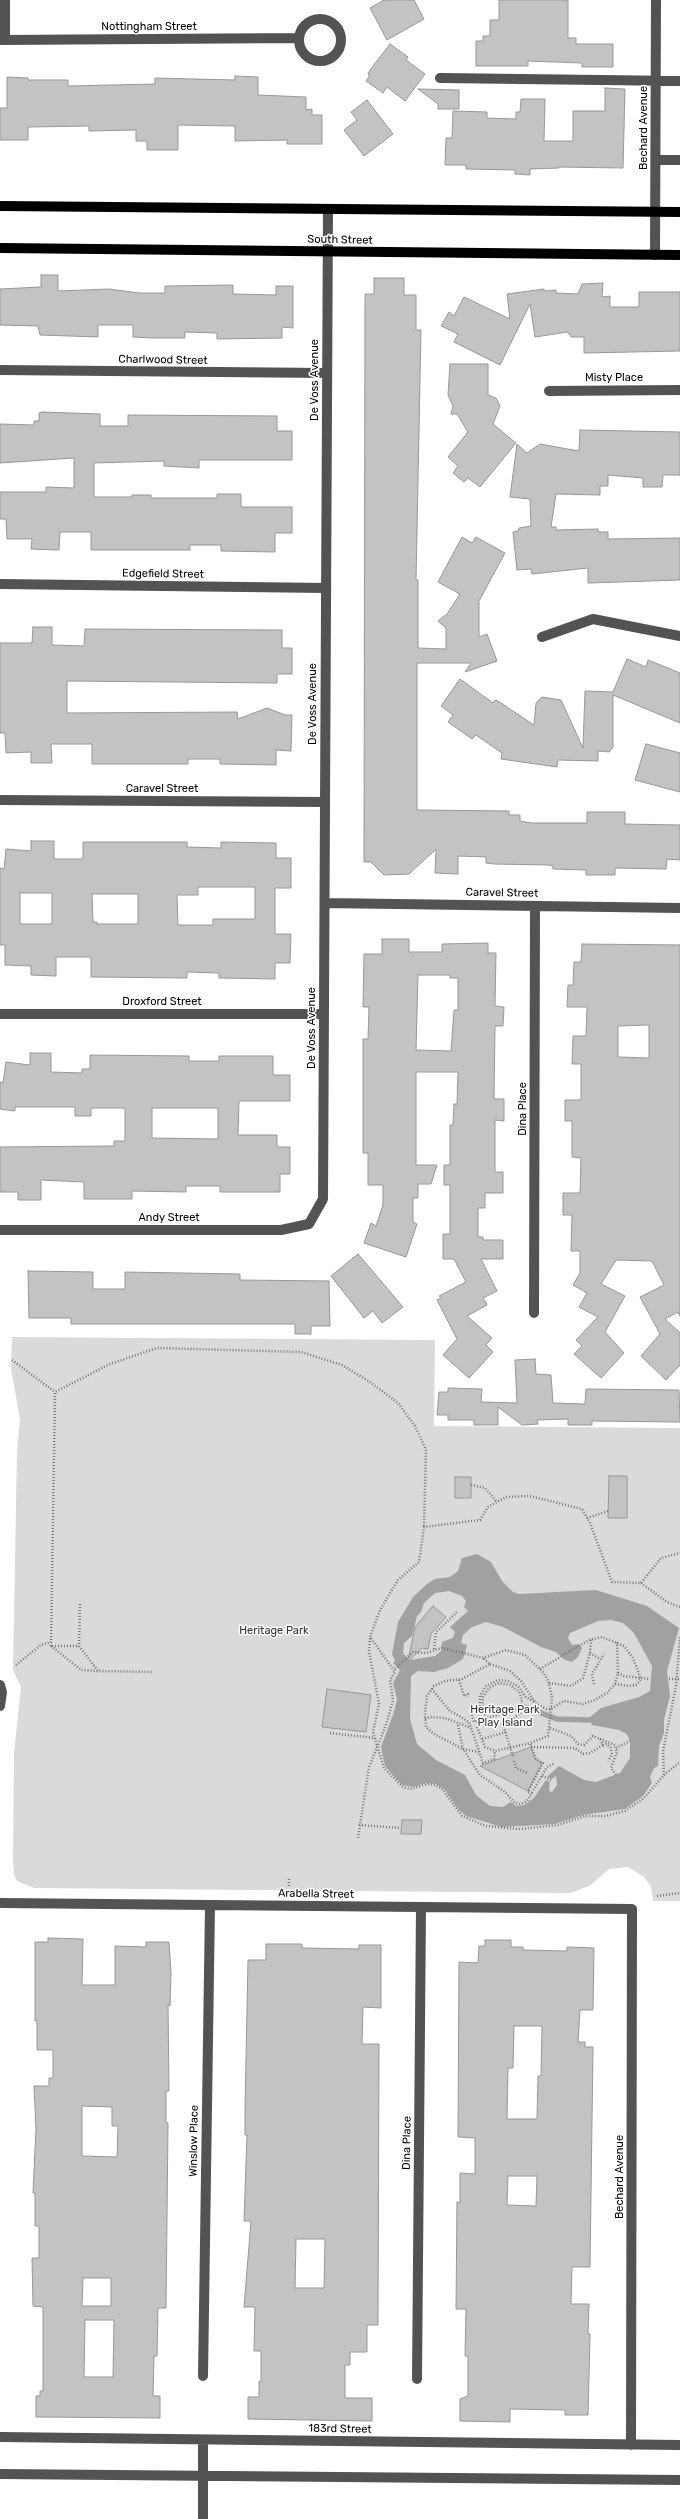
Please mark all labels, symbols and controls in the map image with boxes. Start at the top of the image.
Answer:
street label: Nottingham Street [101,20,197,34]
street label: Bechard Avenue [637,86,651,170]
street label: South Street [307,233,373,247]
street label: De Voss Avenue [308,339,322,421]
street label: Charlwood Street [118,353,208,367]
street label: Misty Place [585,371,643,385]
street label: Edgefield Street [122,567,204,581]
street label: De Voss Avenue [306,663,320,745]
street label: Caravel Street [126,782,198,796]
street label: Caravel Street [466,886,538,900]
street label: De Voss Avenue [305,987,319,1069]
street label: Droxford Street [122,995,202,1009]
street label: Dina Place [516,1082,530,1136]
street label: Andy Street [138,1211,200,1225]
park label: Heritage Park [239,1624,309,1638]
park label: Heritage Park Play Island [470,1703,540,1729]
street label: Arabella Street [278,1887,354,1901]
street label: Winslow Place [187,2105,201,2177]
street label: Dina Place [400,2116,414,2170]
street label: Bechard Avenue [613,2135,627,2219]
street label: 183rd Street [308,2422,372,2436]

